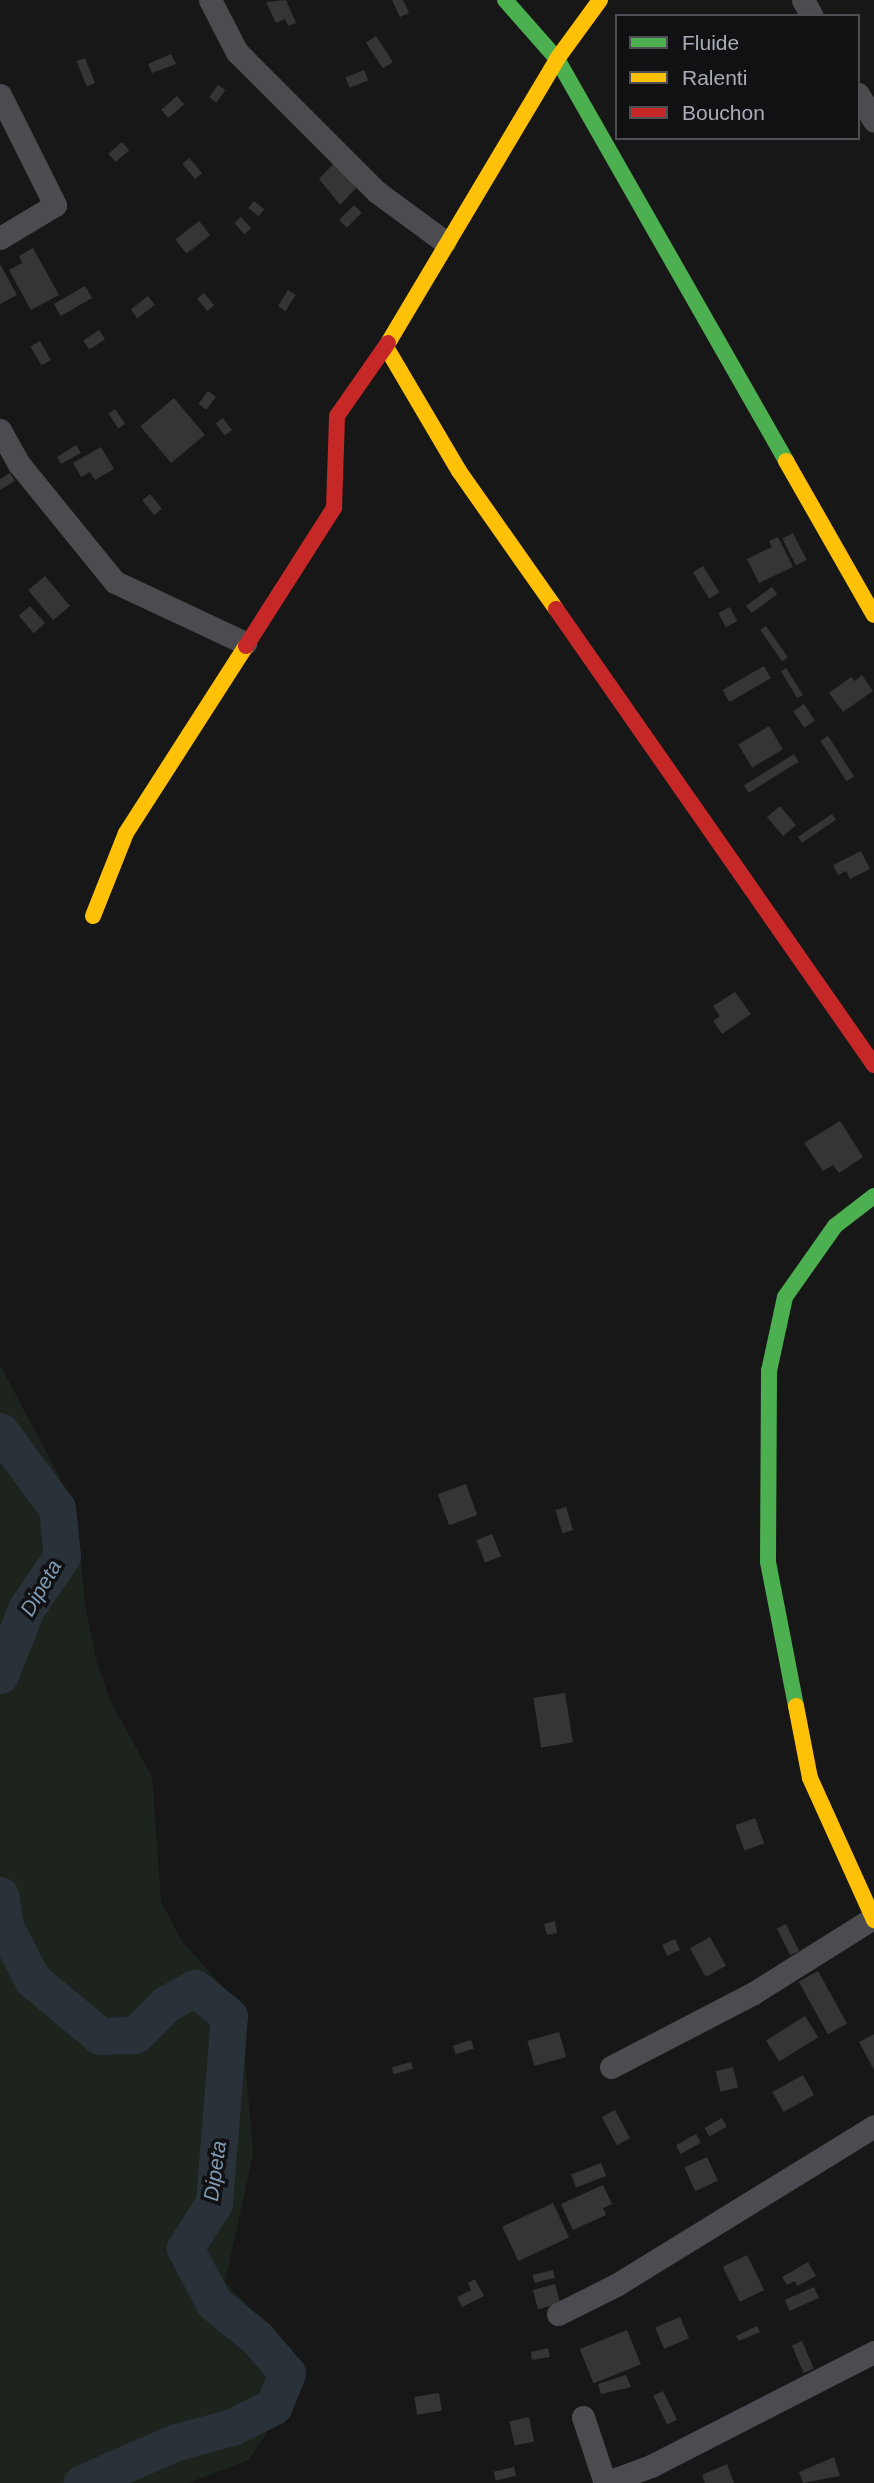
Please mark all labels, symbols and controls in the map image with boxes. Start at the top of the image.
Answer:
legend [615,14,860,140]
text: Fluide [682,31,739,54]
text: Ralenti [682,66,747,89]
text: Bouchon [682,101,765,124]
water label: Dipeta [15,1555,67,1621]
water label: Dipeta [198,2139,232,2203]

